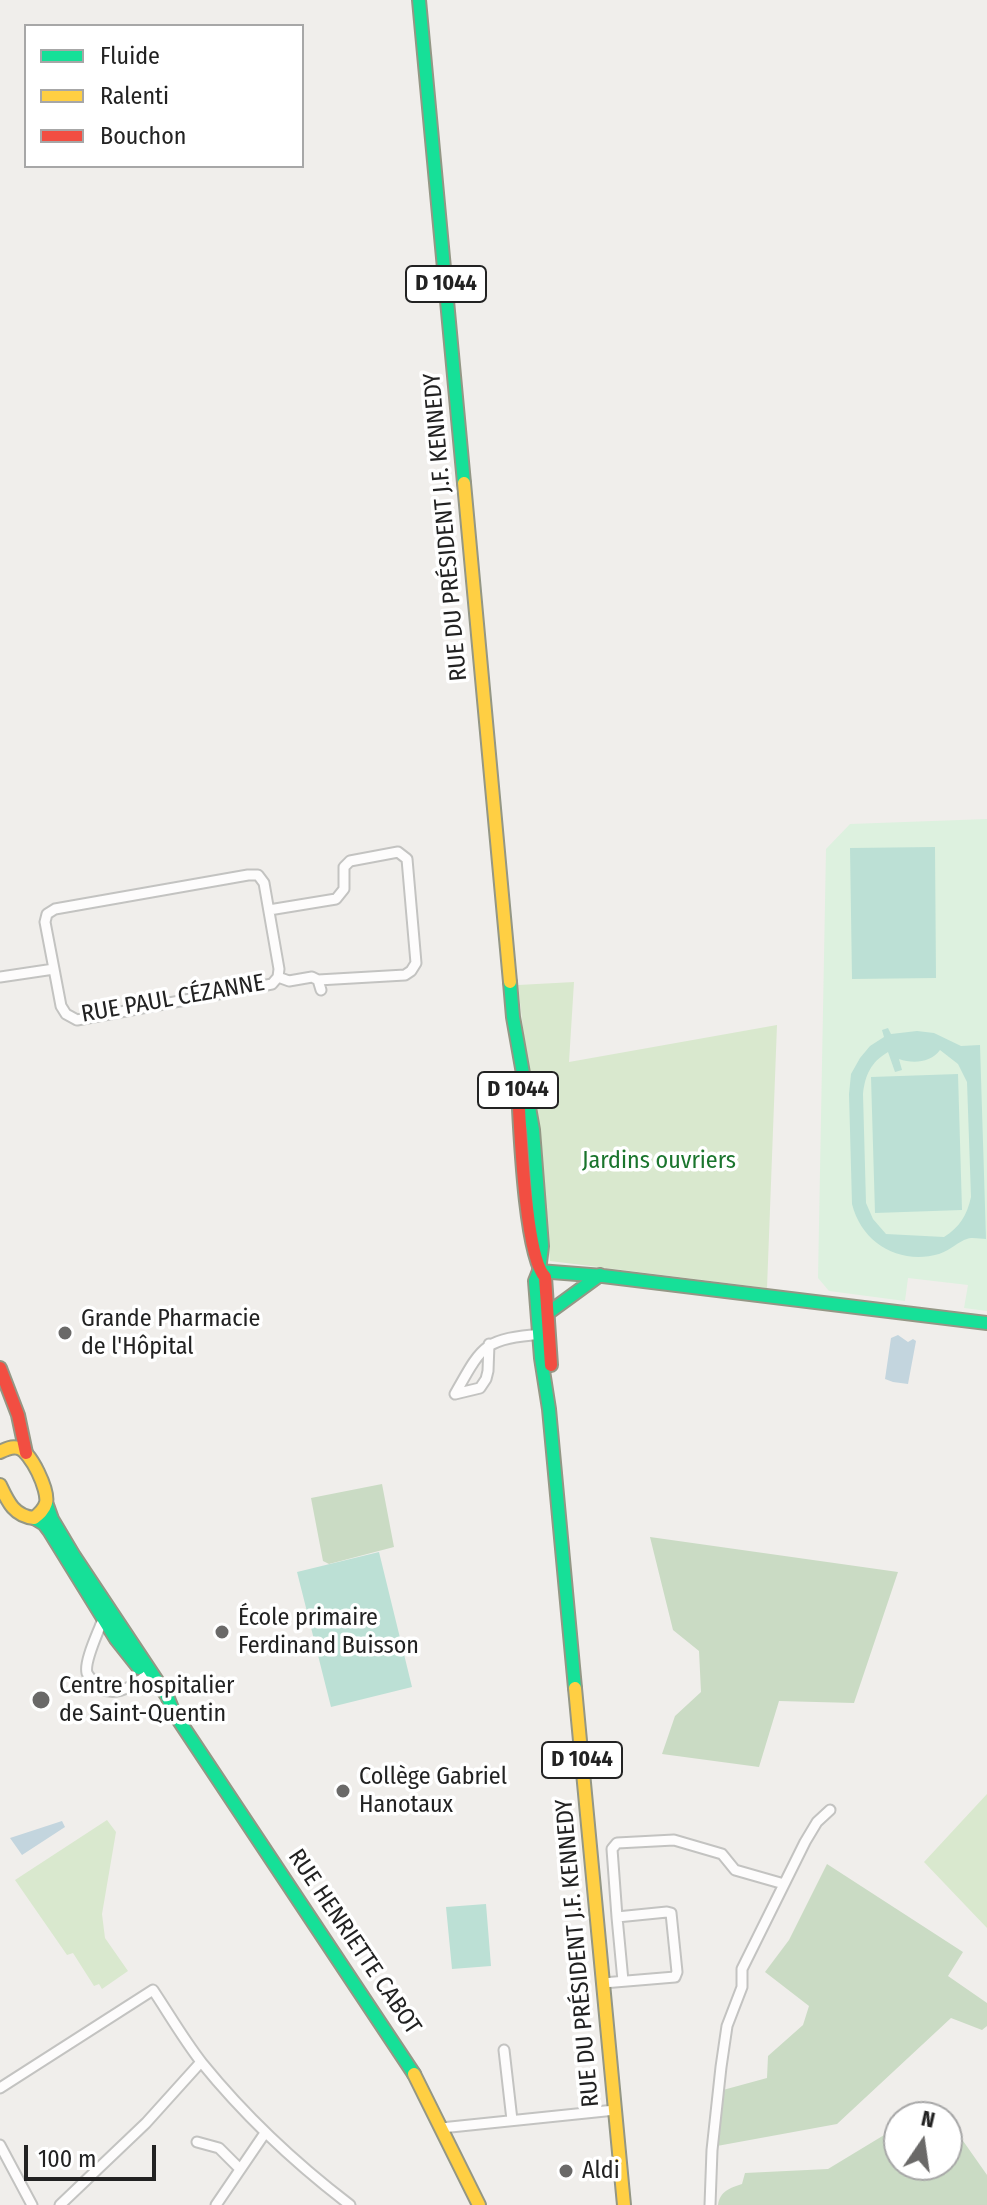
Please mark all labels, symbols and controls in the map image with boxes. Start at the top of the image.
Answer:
legend [24,24,304,168]
text: Fluide [100,42,160,70]
text: Ralenti [100,82,169,110]
text: Bouchon [100,122,187,150]
road number: D 1044 [406,266,486,302]
street label: RUE DU PRÉSIDENT J.F. KENNEDY [418,372,474,682]
street label: RUE PAUL CÉZANNE [79,969,267,1029]
road number: D 1044 [478,1072,558,1108]
park label: Jardins ouvriers [582,1147,736,1175]
place label: Grande Pharmacie de l'Hôpital [81,1305,260,1361]
marker: Grande Pharmacie de l'Hôpital [56,1324,74,1342]
place label: École primaire Ferdinand Buisson [238,1604,419,1660]
marker: École primaire Ferdinand Buisson [213,1623,231,1641]
place label: Centre hospitalier de Saint-Quentin [59,1672,234,1728]
marker: Centre hospitalier de Saint-Quentin [30,1689,52,1711]
road number: D 1044 [542,1742,622,1778]
place label: Collège Gabriel Hanotaux [359,1763,507,1819]
marker: Collège Gabriel Hanotaux [334,1782,352,1800]
street label: RUE DU PRÉSIDENT J.F. KENNEDY [550,1798,606,2108]
street label: RUE HENRIETTE CABOT [281,1844,427,2040]
north arrow [883,2101,963,2181]
text: N [919,2104,938,2134]
scale bar [28,2129,160,2179]
text: 100 m [38,2145,96,2173]
place label: Aldi [582,2157,620,2185]
marker: Aldi [557,2162,575,2180]

